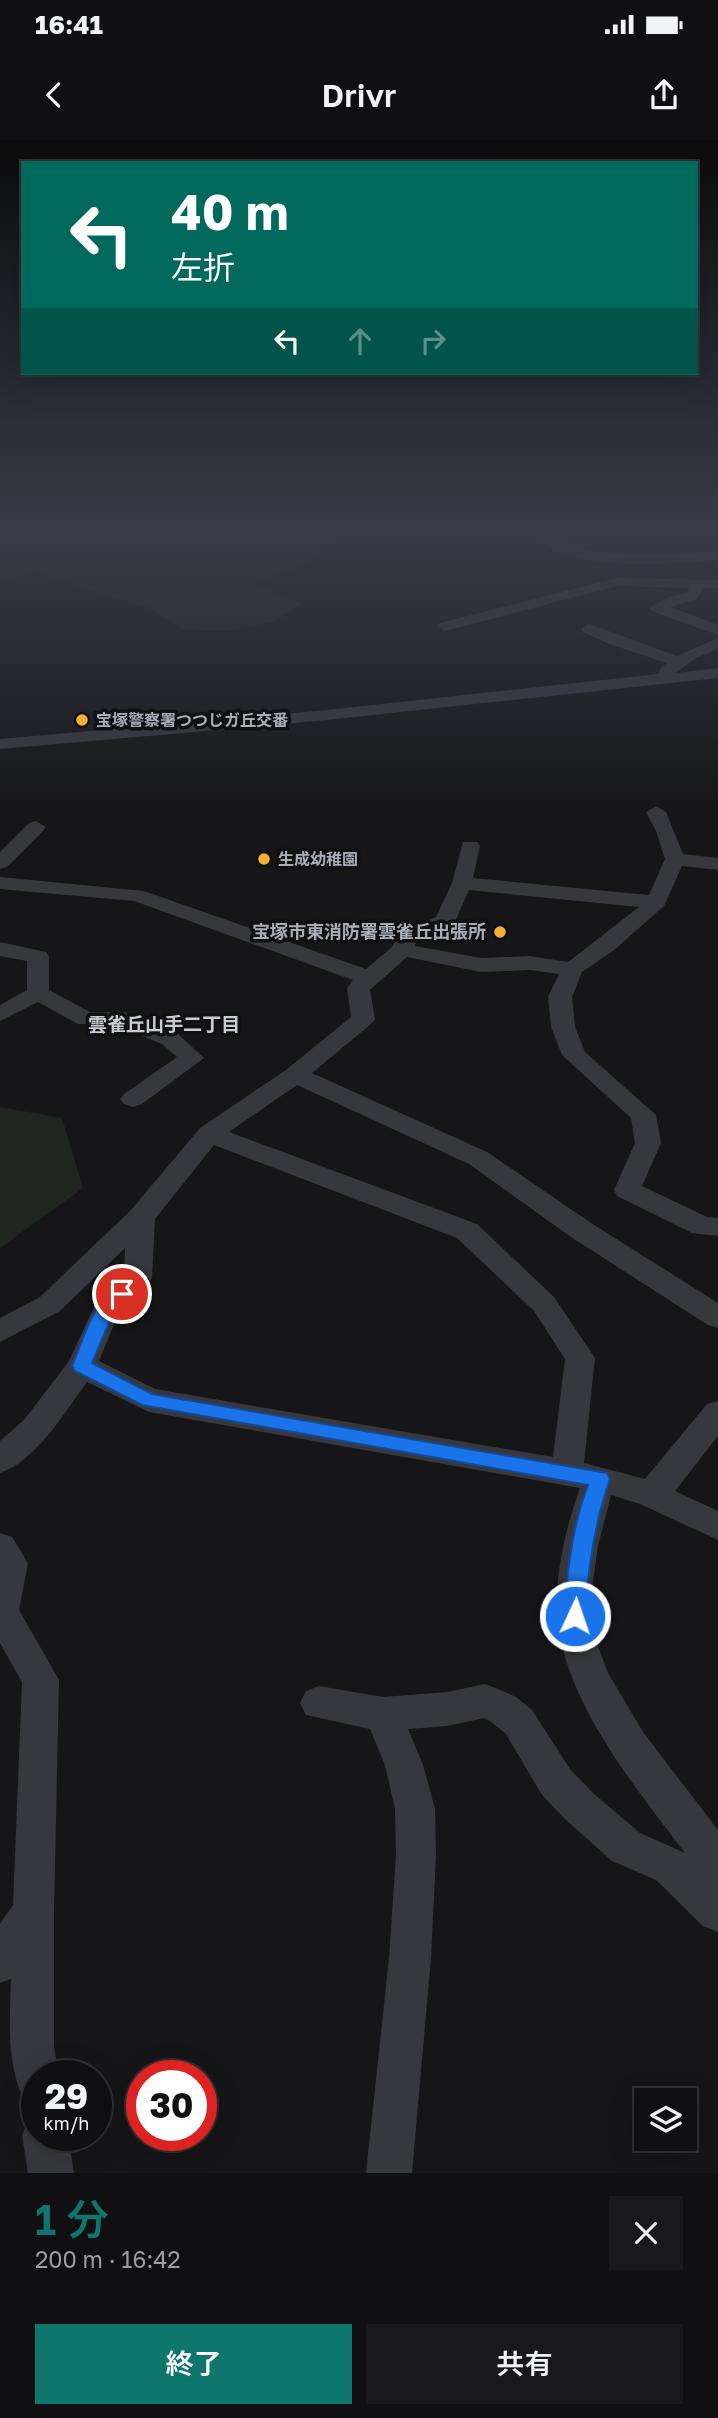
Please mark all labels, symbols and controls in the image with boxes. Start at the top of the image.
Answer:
text: 16:41 [35,9,103,40]
icon: back [35,76,73,114]
text: Drivr [322,76,396,114]
icon: share [645,76,683,114]
text: 40 m [171,182,289,241]
icon: left [56,189,147,280]
text: 左折 [171,248,235,286]
icon: left [268,322,306,360]
icon: ahead [341,322,379,360]
icon: right [414,322,452,360]
place label: 宝塚警察署つつじガ丘交番 [96,710,288,730]
marker: 宝塚警察署つつじガ丘交番 [74,712,90,728]
place label: 生成幼稚園 [278,849,358,869]
marker: 生成幼稚園 [256,851,272,867]
place label: 宝塚市東消防署雲雀丘出張所 [252,920,486,942]
marker: 宝塚市東消防署雲雀丘出張所 [492,924,508,940]
district label: 雲雀丘山手二丁目 [88,1012,240,1035]
pin [92,1264,152,1324]
icon: arrive [103,1275,141,1313]
position arrow [538,1579,612,1653]
speed limit sign: 30 [126,2060,217,2151]
text: 29 [45,2075,88,2117]
map controls [634,2088,697,2151]
button: layers [634,2088,697,2151]
text: km/h [44,2112,89,2134]
text: 1 分 [35,2194,109,2244]
button: close [609,2196,683,2270]
text: 200 m · 16:42 [35,2245,181,2273]
button: 終了 [35,2324,352,2404]
button: 共有 [366,2324,683,2404]

